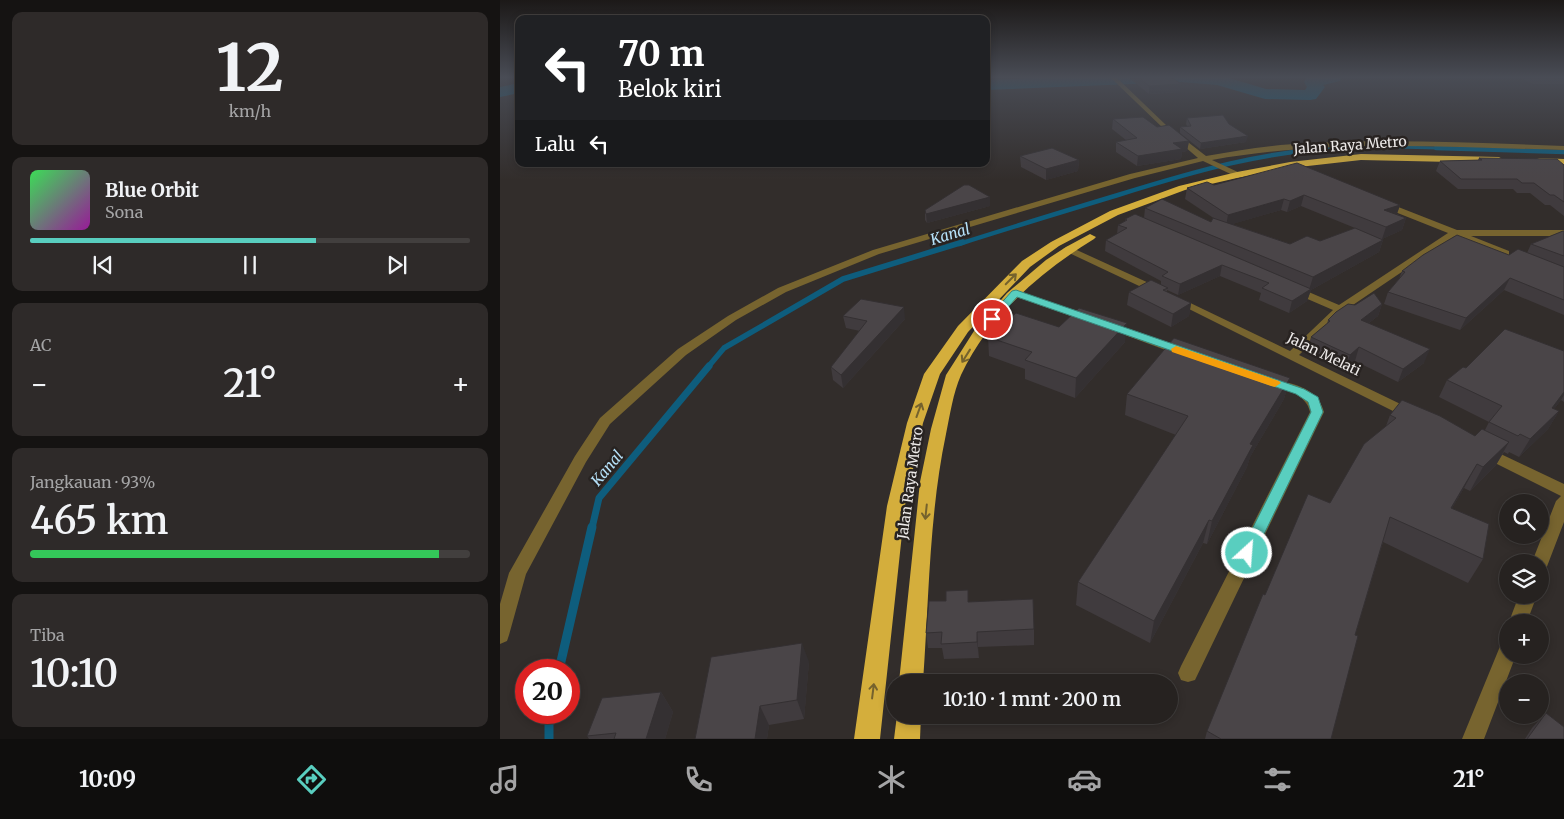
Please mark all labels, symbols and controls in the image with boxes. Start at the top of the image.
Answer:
text: 12 [216,27,284,109]
text: 70 m [618,32,705,76]
icon: left [535,35,600,100]
text: Belok kiri [618,75,722,103]
text: km/h [229,101,271,121]
icon: left [585,130,613,158]
text: Lalu [535,132,575,156]
street label: Jalan Raya Metro [1292,132,1407,158]
text: Blue Orbit [105,178,199,202]
text: Sona [105,202,143,222]
water label: Kanal [927,219,972,249]
icon: previous [89,251,117,279]
icon: pause [236,251,264,279]
icon: next [383,251,411,279]
one-way arrow [1005,273,1017,285]
pin [971,298,1013,340]
icon: arrive [978,305,1006,333]
street label: Jalan Melati [1283,328,1364,380]
text: AC [30,335,52,355]
one-way arrow [960,349,970,363]
text: 21° [223,360,277,407]
text: − [30,366,49,402]
text: + [451,366,470,402]
one-way arrow [915,403,924,418]
street label: Jalan Raya Metro [893,426,927,541]
water label: Kanal [586,446,627,490]
text: Jangkauan · 93% [30,472,155,492]
map controls [1499,494,1549,724]
button: search [1499,494,1549,544]
text: 465 km [30,497,169,544]
one-way arrow [921,504,931,520]
position arrow [1220,526,1272,578]
button: layers [1499,554,1549,604]
button: + [1499,614,1549,664]
text: Tiba [30,625,65,645]
text: 10:10 [30,650,118,697]
speed limit sign: 20 [515,659,580,724]
button: − [1499,674,1549,724]
one-way arrow [869,683,879,699]
text: 10:10 · 1 mnt · 200 m [943,687,1121,711]
icon: directions [294,762,329,797]
icon: music [487,762,522,797]
icon: phone [681,762,716,797]
icon: climate [874,762,909,797]
icon: car [1067,762,1102,797]
icon: filters [1260,762,1295,797]
text: 10:09 [79,765,136,793]
text: 21° [1453,765,1485,793]

